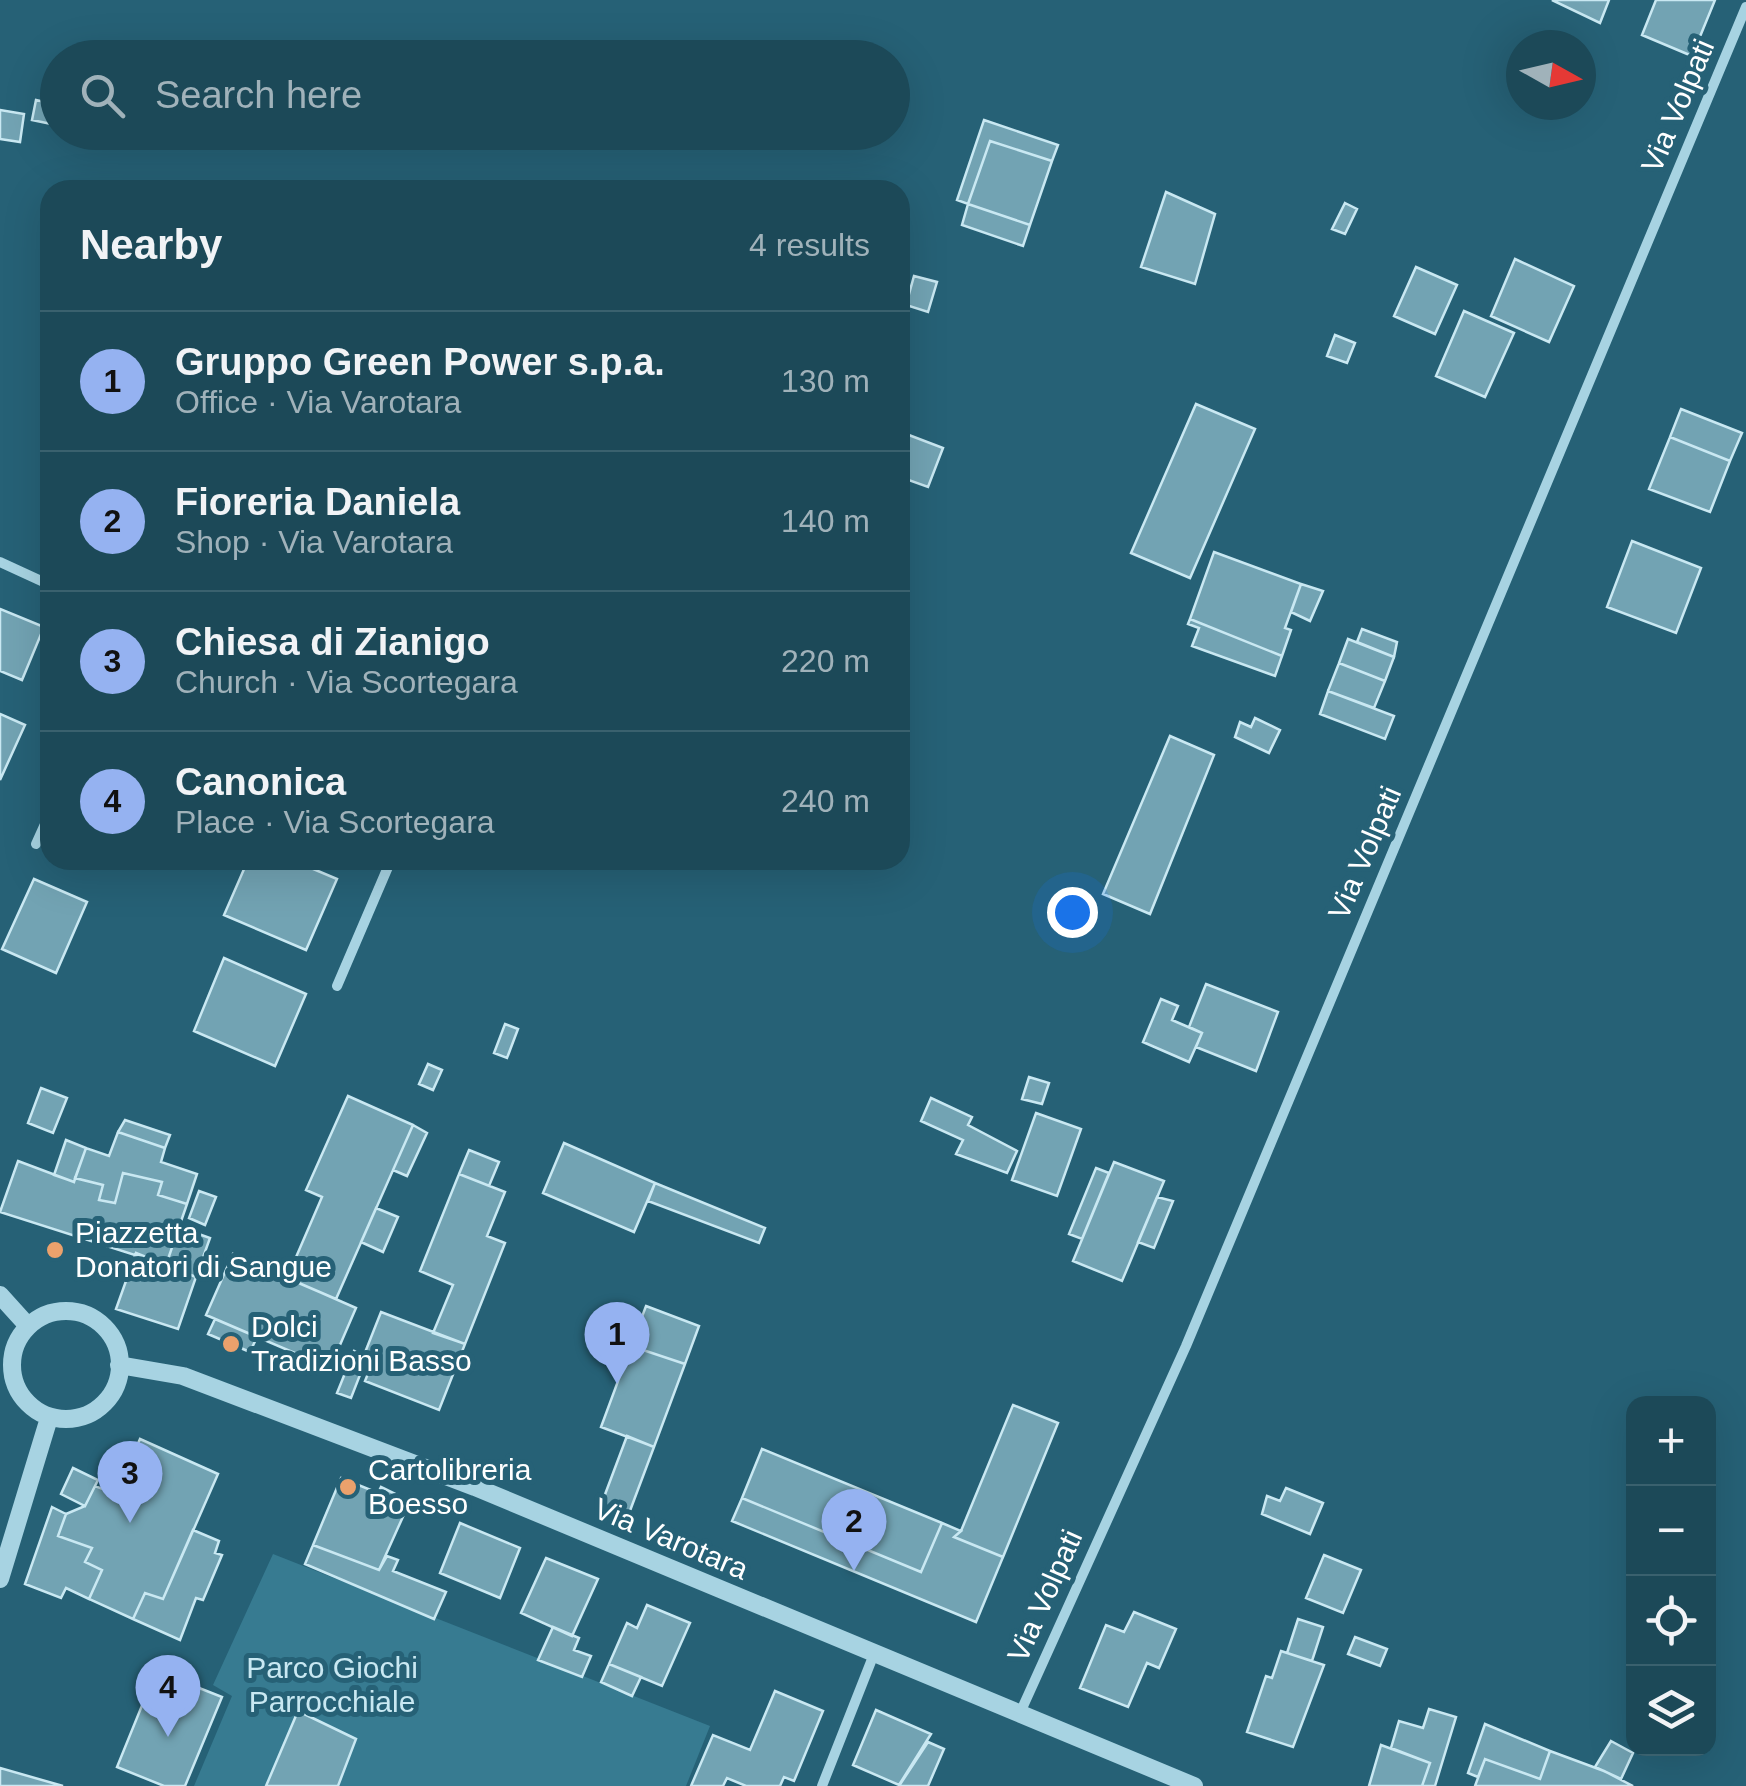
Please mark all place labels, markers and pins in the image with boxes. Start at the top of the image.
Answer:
place label: Piazzetta Donatori di Sangue [75,1216,332,1283]
marker: Piazzetta Donatori di Sangue [44,1239,66,1261]
pin: 1 [584,1302,650,1384]
place label: Dolci Tradizioni Basso [251,1310,472,1377]
marker: Dolci Tradizioni Basso [220,1333,242,1355]
pin: 3 [98,1440,162,1523]
place label: Cartolibreria Boesso [368,1453,532,1520]
marker: Cartolibreria Boesso [337,1476,359,1498]
pin: 2 [822,1488,886,1571]
pin: 4 [136,1654,200,1737]

